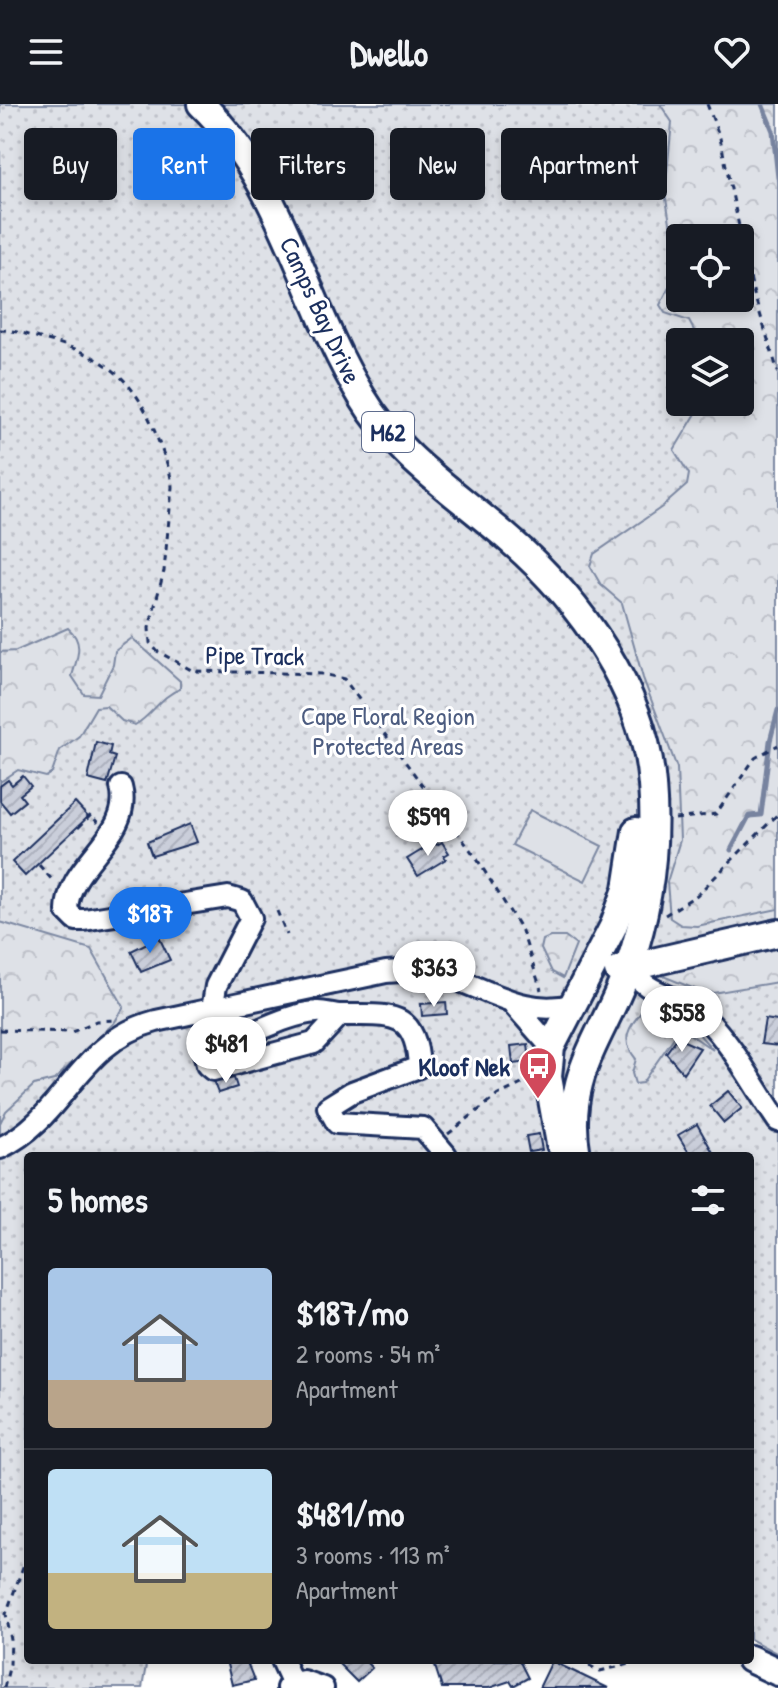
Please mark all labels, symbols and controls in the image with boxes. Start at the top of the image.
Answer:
text: Dwello [350,28,428,77]
icon: menu [24,30,68,74]
icon: heart [710,30,754,74]
chip: Buy [24,128,117,200]
chip: Rent [133,128,235,200]
chip: Filters [251,128,374,200]
chip: New [390,128,485,200]
chip: Apartment [501,128,667,200]
map controls [666,224,754,416]
button: locate [666,224,754,312]
street label: Camps Bay Drive [272,231,370,389]
button: layers [666,328,754,416]
road number: M62 [362,412,414,452]
street label: Pipe Track [205,637,305,673]
park label: Cape Floral Region Protected Areas [301,698,475,763]
pin: $599 [381,790,475,858]
text: $599 [406,798,450,833]
pin: $187 [103,887,197,955]
text: $187 [127,895,173,930]
pin: $363 [387,941,481,1009]
text: $363 [411,949,457,984]
pin: $558 [635,986,729,1054]
text: $558 [659,994,705,1029]
pin: $481 [179,1017,273,1085]
text: $481 [204,1025,248,1060]
bus stop icon: Kloof Nek [517,1045,559,1100]
place label: Kloof Nek [418,1049,510,1084]
text: 5 homes [48,1177,148,1223]
icon: filters [686,1178,730,1222]
text: $187/mo [296,1290,408,1336]
icon: home [112,1300,208,1396]
text: 2 rooms · 54 m² [296,1336,440,1371]
text: Apartment [296,1371,398,1406]
text: $481/mo [296,1491,404,1537]
icon: home [112,1501,208,1597]
text: 3 rooms · 113 m² [296,1537,450,1572]
text: Apartment [296,1572,398,1607]

